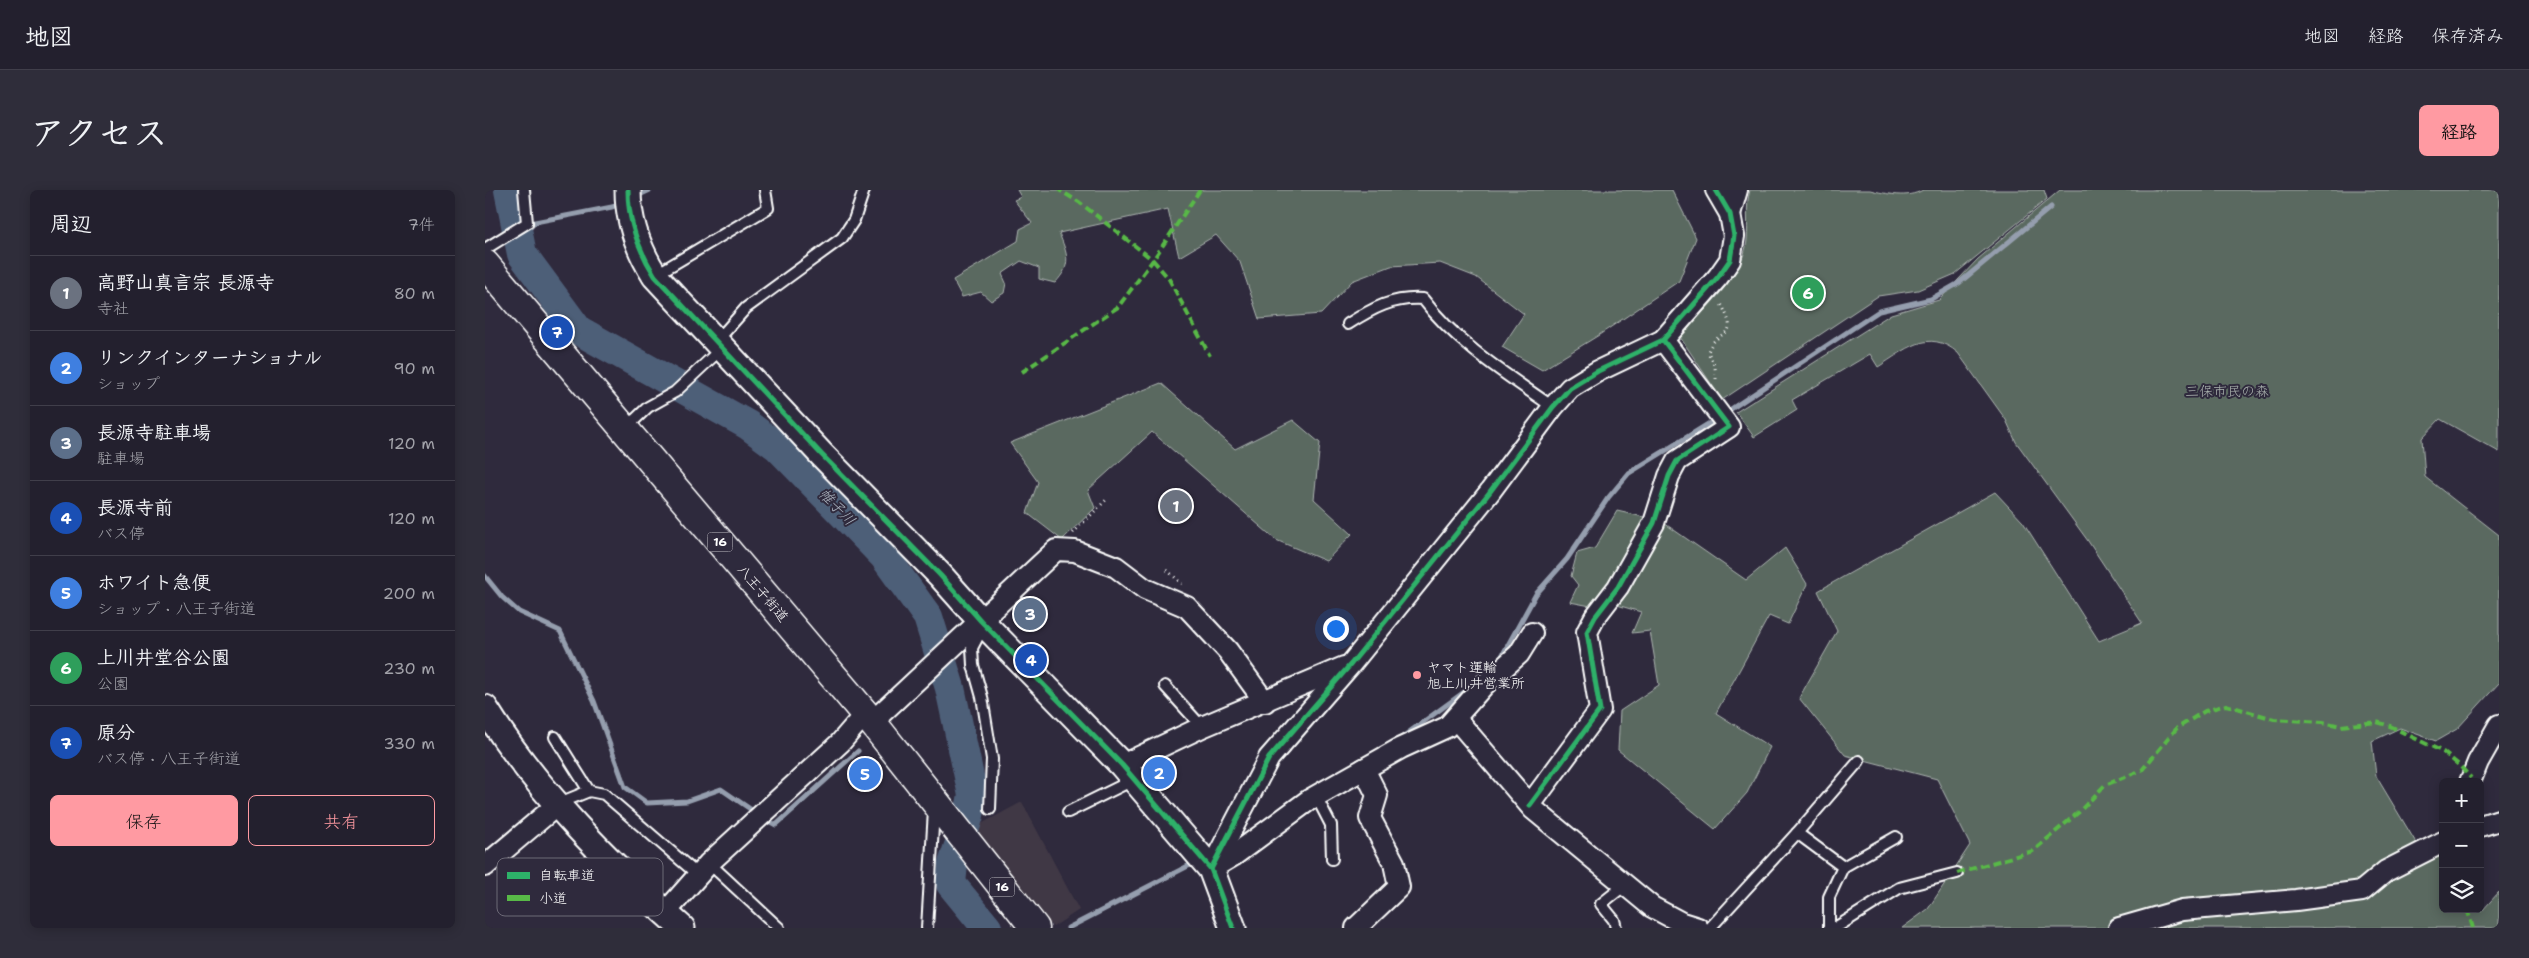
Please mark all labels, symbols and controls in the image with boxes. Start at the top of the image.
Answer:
text: 地図 [25,21,73,53]
text: 地図 [2304,24,2340,48]
text: 経路 [2368,24,2404,48]
text: 保存済み [2432,24,2504,48]
button: 経路 [2419,105,2499,156]
text: アクセス [30,109,168,156]
text: 周辺 [50,210,92,238]
text: 7件 [408,214,435,235]
text: 高野山真言宗 長源寺 [97,270,275,295]
pin: 6 [1792,274,1824,312]
text: 1 [62,283,70,304]
text: 80 m [394,283,435,304]
text: 寺社 [97,298,129,319]
pin: 7 [541,313,573,351]
text: リンクインターナショナル [97,345,323,370]
text: 2 [60,358,72,379]
text: 90 m [394,358,435,379]
text: ショップ [97,373,160,394]
park label: 三保市民の森 [2185,382,2269,400]
text: 長源寺駐車場 [97,420,211,445]
text: 3 [60,433,72,454]
text: 120 m [388,433,435,454]
text: 駐車場 [97,448,145,469]
water label: 帷子川 [814,484,860,530]
pin: 1 [1160,487,1192,525]
text: 長源寺前 [97,495,173,520]
text: 4 [60,508,72,529]
text: 120 m [388,508,435,529]
text: バス停 [97,523,145,544]
road number: 16 [707,532,733,552]
street label: 八王子街道 [734,560,792,626]
text: ホワイト急便 [97,570,211,595]
text: 5 [61,583,71,604]
text: 200 m [383,583,435,604]
pin: 3 [1014,595,1046,633]
text: ショップ · 八王子街道 [97,598,256,619]
your location [1323,616,1349,642]
pin: 4 [1015,641,1047,679]
text: 上川井堂谷公園 [97,645,230,670]
text: 6 [60,658,72,679]
text: 230 m [383,658,435,679]
place label: ヤマト運輸 旭上川井営業所 [1427,658,1525,692]
marker: ヤマト運輸 旭上川井営業所 [1411,669,1423,681]
text: 公園 [97,673,129,694]
text: 原分 [97,720,135,745]
text: 7 [60,733,72,754]
text: 330 m [383,733,435,754]
text: バス停 · 八王子街道 [97,748,240,769]
pin: 2 [1143,754,1175,792]
pin: 5 [849,755,881,793]
map controls [2439,778,2484,913]
button: + [2439,778,2484,823]
button: 保存 [50,795,238,846]
button: 共有 [248,795,435,846]
button: − [2439,823,2484,868]
legend [497,858,663,916]
text: 自転車道 [539,866,595,884]
button: layers [2439,868,2484,913]
road number: 16 [989,878,1015,896]
text: 小道 [539,889,567,907]

